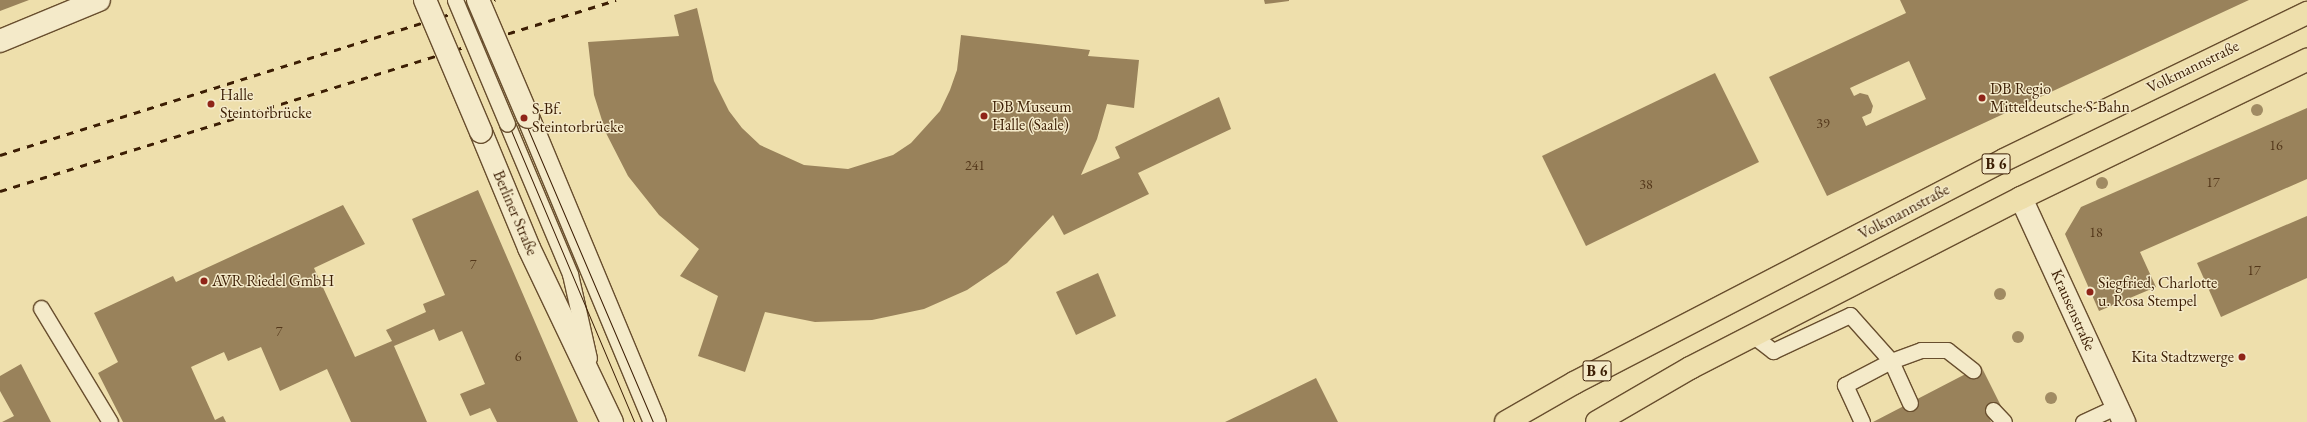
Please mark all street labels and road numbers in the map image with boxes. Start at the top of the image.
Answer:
street label: Volkmannstraße [2144,36,2242,98]
road number: B 6 [1981,151,2011,177]
street label: Berliner Straße [488,168,542,258]
street label: Volkmannstraße [1855,180,1953,244]
street label: Krausenstraße [2047,266,2099,354]
road number: B 6 [1582,358,1612,384]

